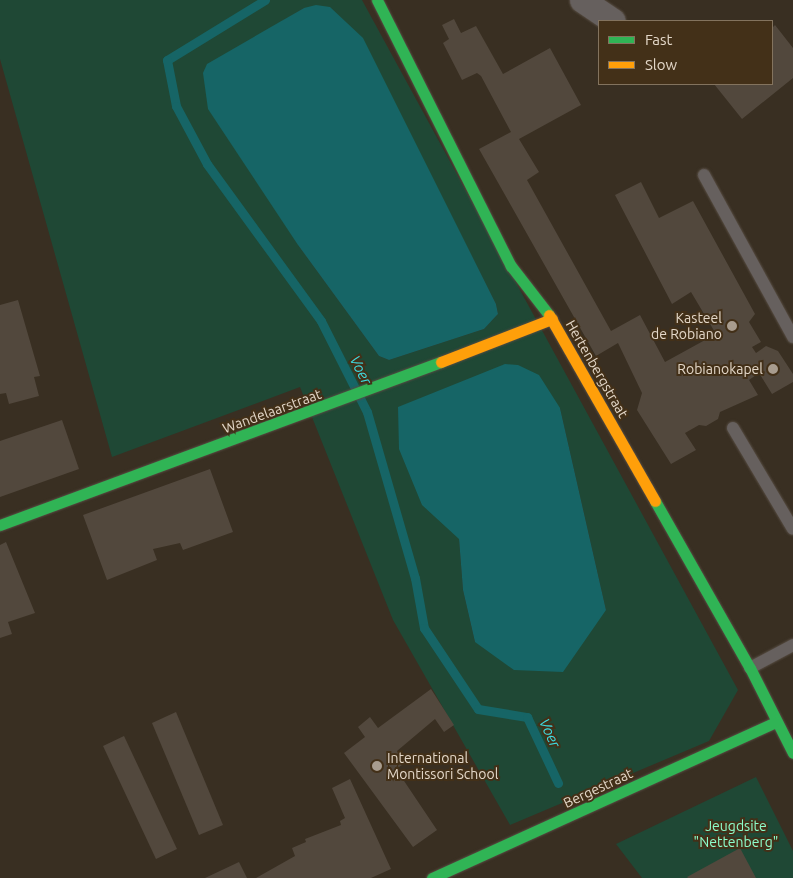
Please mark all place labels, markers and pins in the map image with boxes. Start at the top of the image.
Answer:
place label: Kasteel de Robiano [651,310,722,342]
marker: Kasteel de Robiano [726,320,738,332]
place label: Robianokapel [677,361,763,377]
marker: Robianokapel [767,363,779,375]
place label: International Montissori School [387,750,498,782]
marker: International Montissori School [371,760,383,772]

